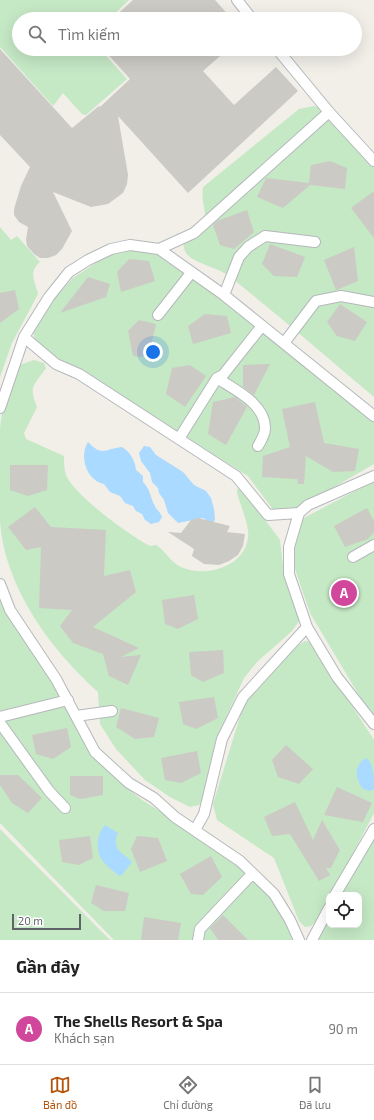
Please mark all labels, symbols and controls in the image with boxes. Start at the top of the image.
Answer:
search box [12,12,362,56]
icon: search [26,23,48,45]
text: Tìm kiếm [58,25,120,43]
your location [143,342,163,362]
pin: A [331,578,357,608]
map controls [326,892,362,928]
button: locate [326,892,362,928]
scale bar [12,912,81,931]
text: 20 m [18,914,43,927]
text: Gần đây [16,956,80,976]
text: The Shells Resort & Spa [54,1012,223,1030]
text: A [25,1021,33,1037]
text: 90 m [328,1021,358,1037]
text: Khách sạn [54,1030,114,1046]
tab: Bản đồ [43,1074,77,1111]
tab: Chỉ đường [163,1074,213,1111]
tab: Đã lưu [299,1074,331,1111]

